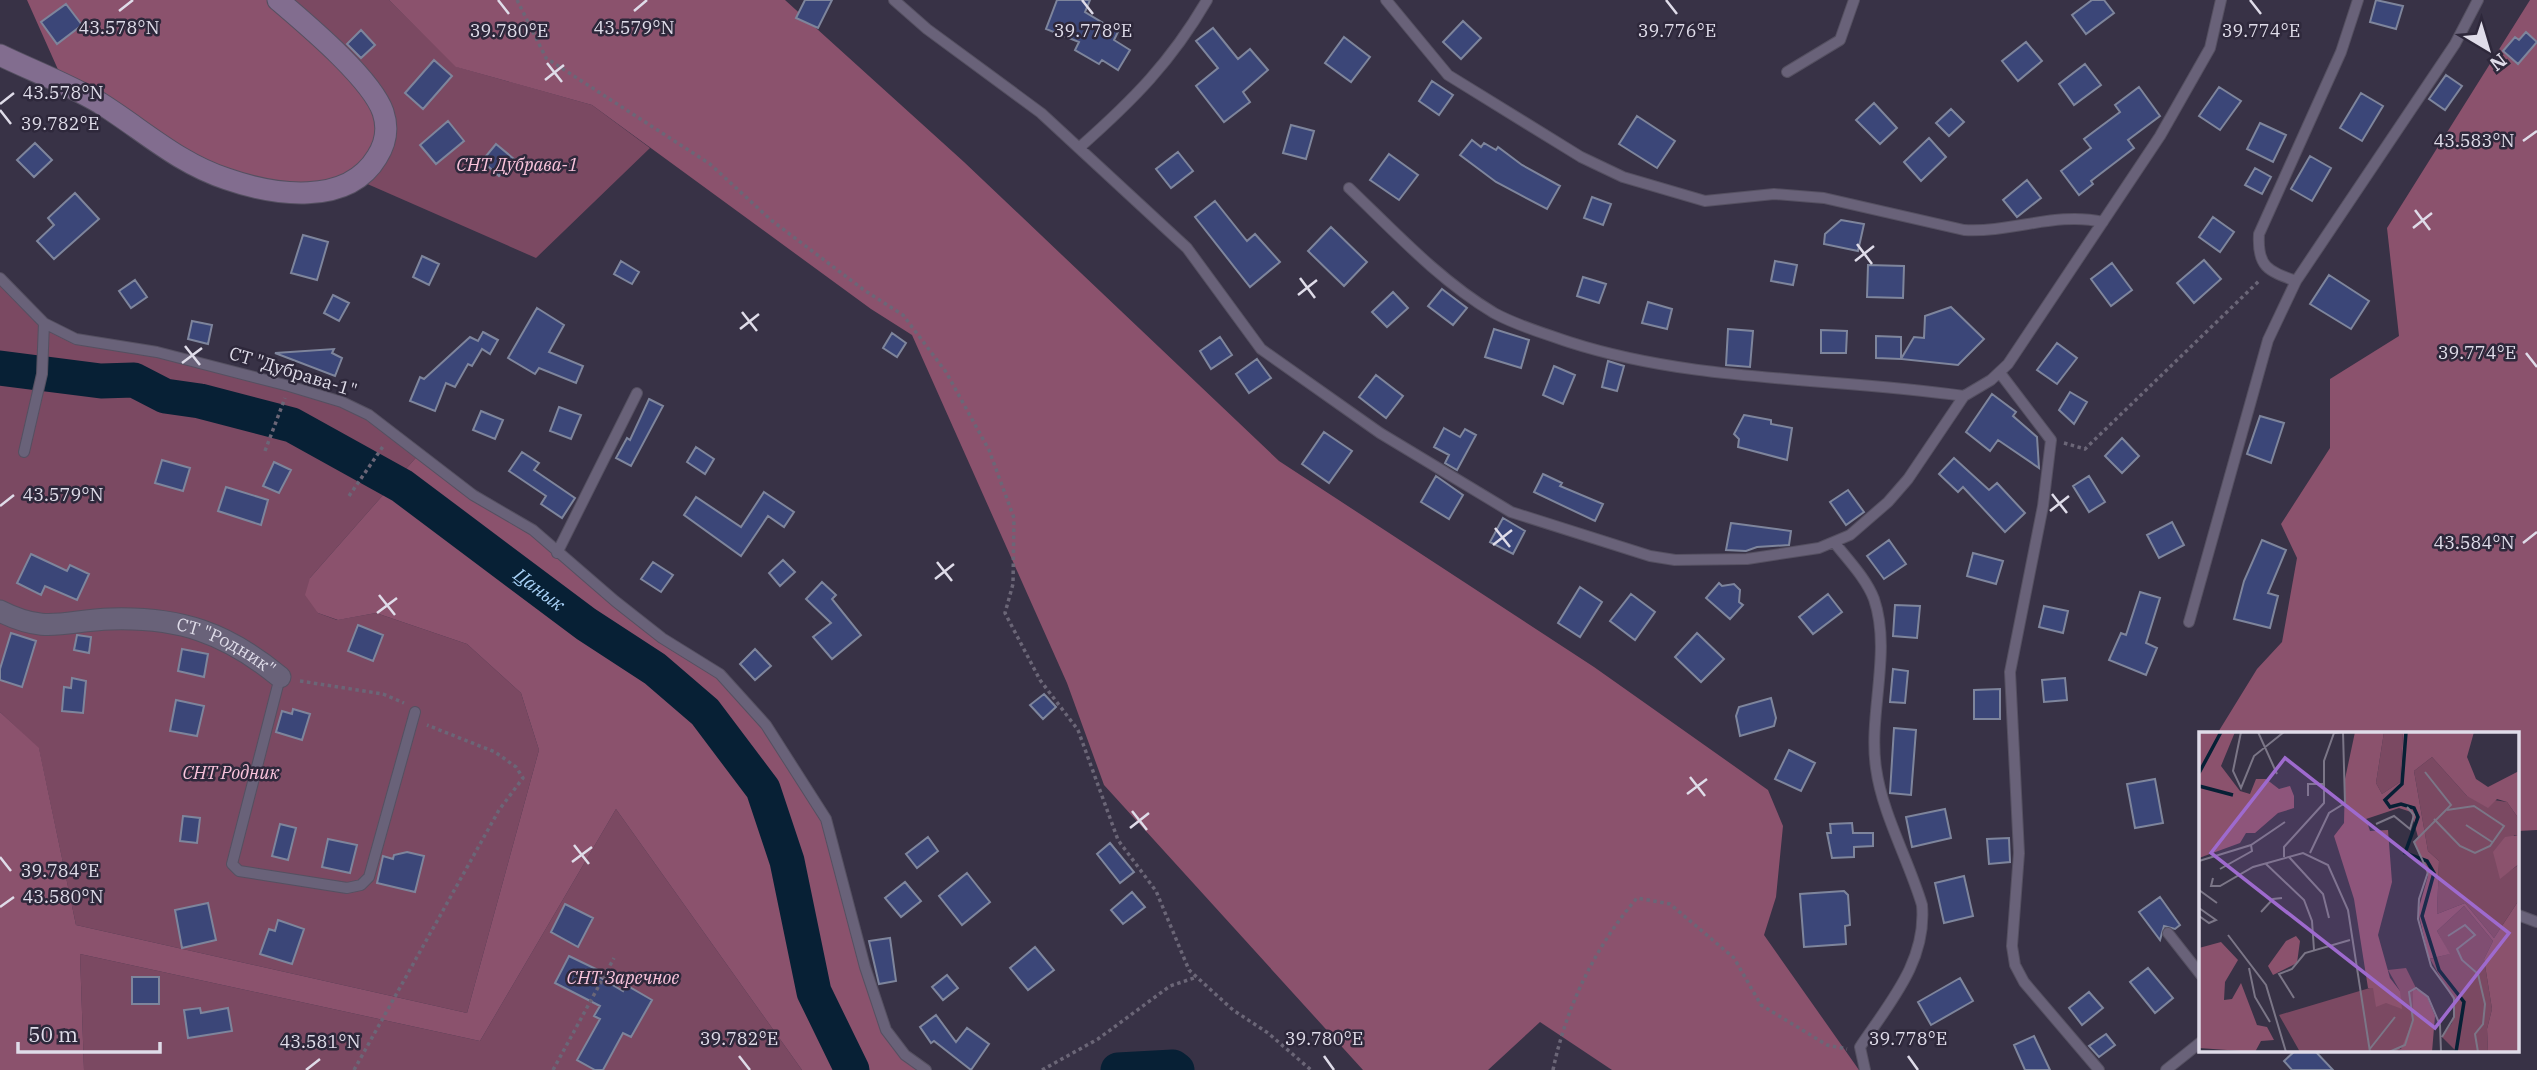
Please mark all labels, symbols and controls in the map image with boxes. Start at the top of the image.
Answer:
north arrow [2453,14,2523,84]
text: 43.578°N [78,16,160,39]
text: 43.579°N [593,16,675,39]
text: 39.780°E [470,19,548,42]
text: 39.778°E [1054,19,1132,42]
text: 39.776°E [1638,19,1716,42]
text: 39.774°E [2222,19,2300,42]
text: N [2485,48,2512,76]
text: 43.578°N [22,81,104,104]
text: 39.782°E [21,112,99,135]
text: 43.583°N [2433,129,2515,152]
park label: СНТ Дубрава-1 [456,153,578,176]
street label: СТ "Дубрава-1" [226,341,360,402]
text: 39.774°E [2438,341,2516,364]
text: 43.579°N [22,483,104,506]
text: 43.584°N [2433,531,2515,554]
water label: Цанык [508,562,571,617]
street label: СТ "Родник" [174,612,280,680]
inset map [2199,732,2520,1052]
park label: СНТ Родник [183,761,280,784]
text: 39.784°E [21,859,99,882]
text: 43.580°N [22,885,104,908]
park label: СНТ Заречное [567,966,679,989]
scale bar [18,1010,159,1054]
text: 50 m [28,1020,78,1048]
text: 39.782°E [700,1027,778,1050]
text: 39.780°E [1285,1027,1363,1050]
text: 39.778°E [1869,1027,1947,1050]
text: 43.581°N [279,1030,361,1053]

